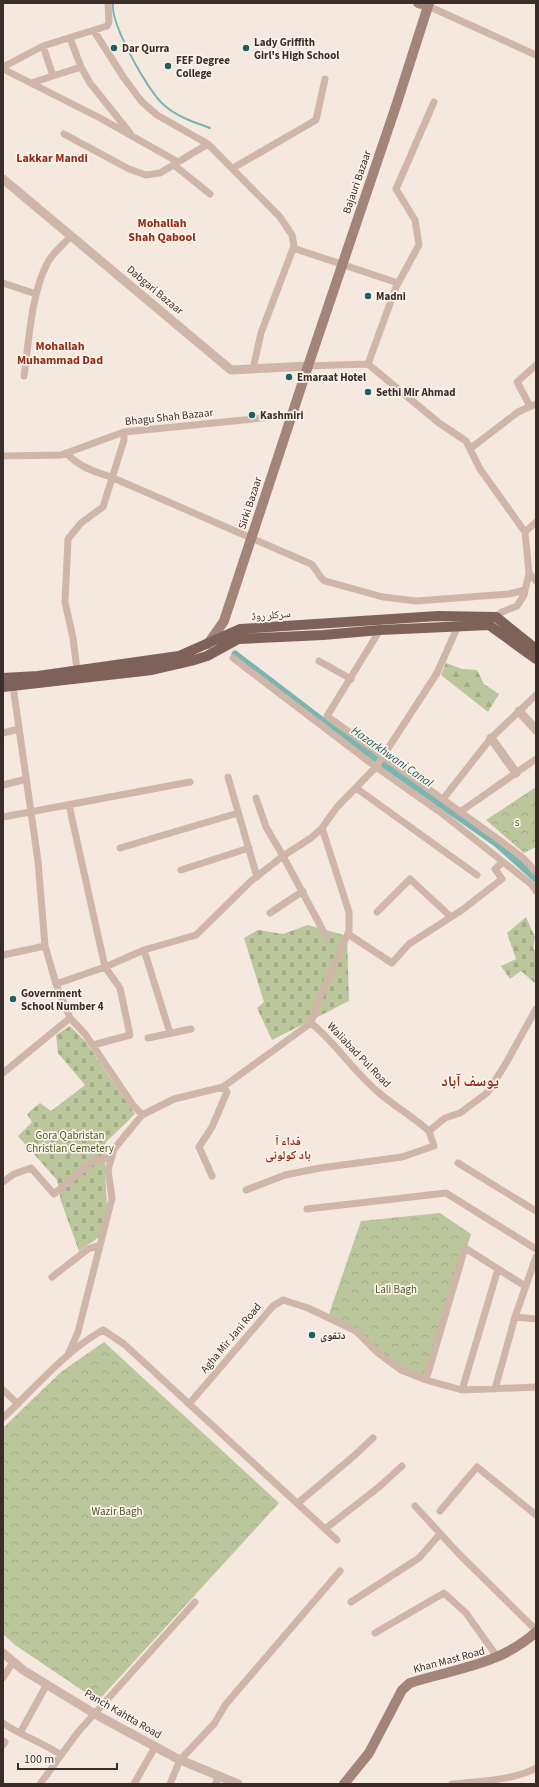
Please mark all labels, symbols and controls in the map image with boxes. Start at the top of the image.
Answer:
place label: Lady Griffith Girl's High School [254,35,340,63]
place label: Dar Qurra [122,41,170,56]
marker: Dar Qurra [109,43,119,53]
marker: Lady Griffith Girl's High School [241,43,251,53]
place label: FEF Degree College [176,53,230,81]
marker: FEF Degree College [163,61,173,71]
street label: Bajauri Bazaar [339,148,375,216]
district label: Lakkar Mandi [16,150,88,167]
district label: Mohallah Shah Qabool [128,215,196,246]
street label: Dabgari Bazaar [124,262,187,318]
place label: Madni [376,289,406,304]
marker: Madni [363,291,373,301]
district label: Mohallah Muhammad Dad [17,338,103,369]
place label: Emaraat Hotel [297,370,367,385]
marker: Emaraat Hotel [284,372,294,382]
place label: Sethi Mir Ahmad [376,385,456,400]
marker: Sethi Mir Ahmad [363,387,373,397]
street label: Bhagu Shah Bazaar [124,405,214,429]
place label: Kashmiri [260,408,304,423]
marker: Kashmiri [247,410,257,420]
street label: Sirki Bazaar [235,475,266,531]
street label: سرکلر روڈ [251,606,291,624]
water label: Hazarkhwani Canal [348,722,436,792]
park label: s [515,815,520,830]
place label: Government School Number 4 [21,986,104,1014]
marker: Government School Number 4 [8,994,18,1004]
street label: Waliabad Pul Road [324,1019,394,1091]
district label: یوسف آباد [441,1071,499,1092]
park label: Gora Qabristan Christian Cemetery [26,1128,114,1156]
district label: فداء آ باد کولونی [265,1133,311,1164]
park label: Lali Bagh [375,1282,417,1297]
street label: Agha Mir Jani Road [197,1300,265,1376]
place label: دتقوى [320,1328,346,1343]
marker: دتقوى [307,1330,317,1340]
park label: Wazir Bagh [92,1504,142,1519]
street label: Khan Mast Road [412,1643,486,1677]
street label: Panch Kahtta Road [82,1686,164,1742]
scale bar [18,1745,117,1771]
text: 100 m [24,1751,54,1768]

